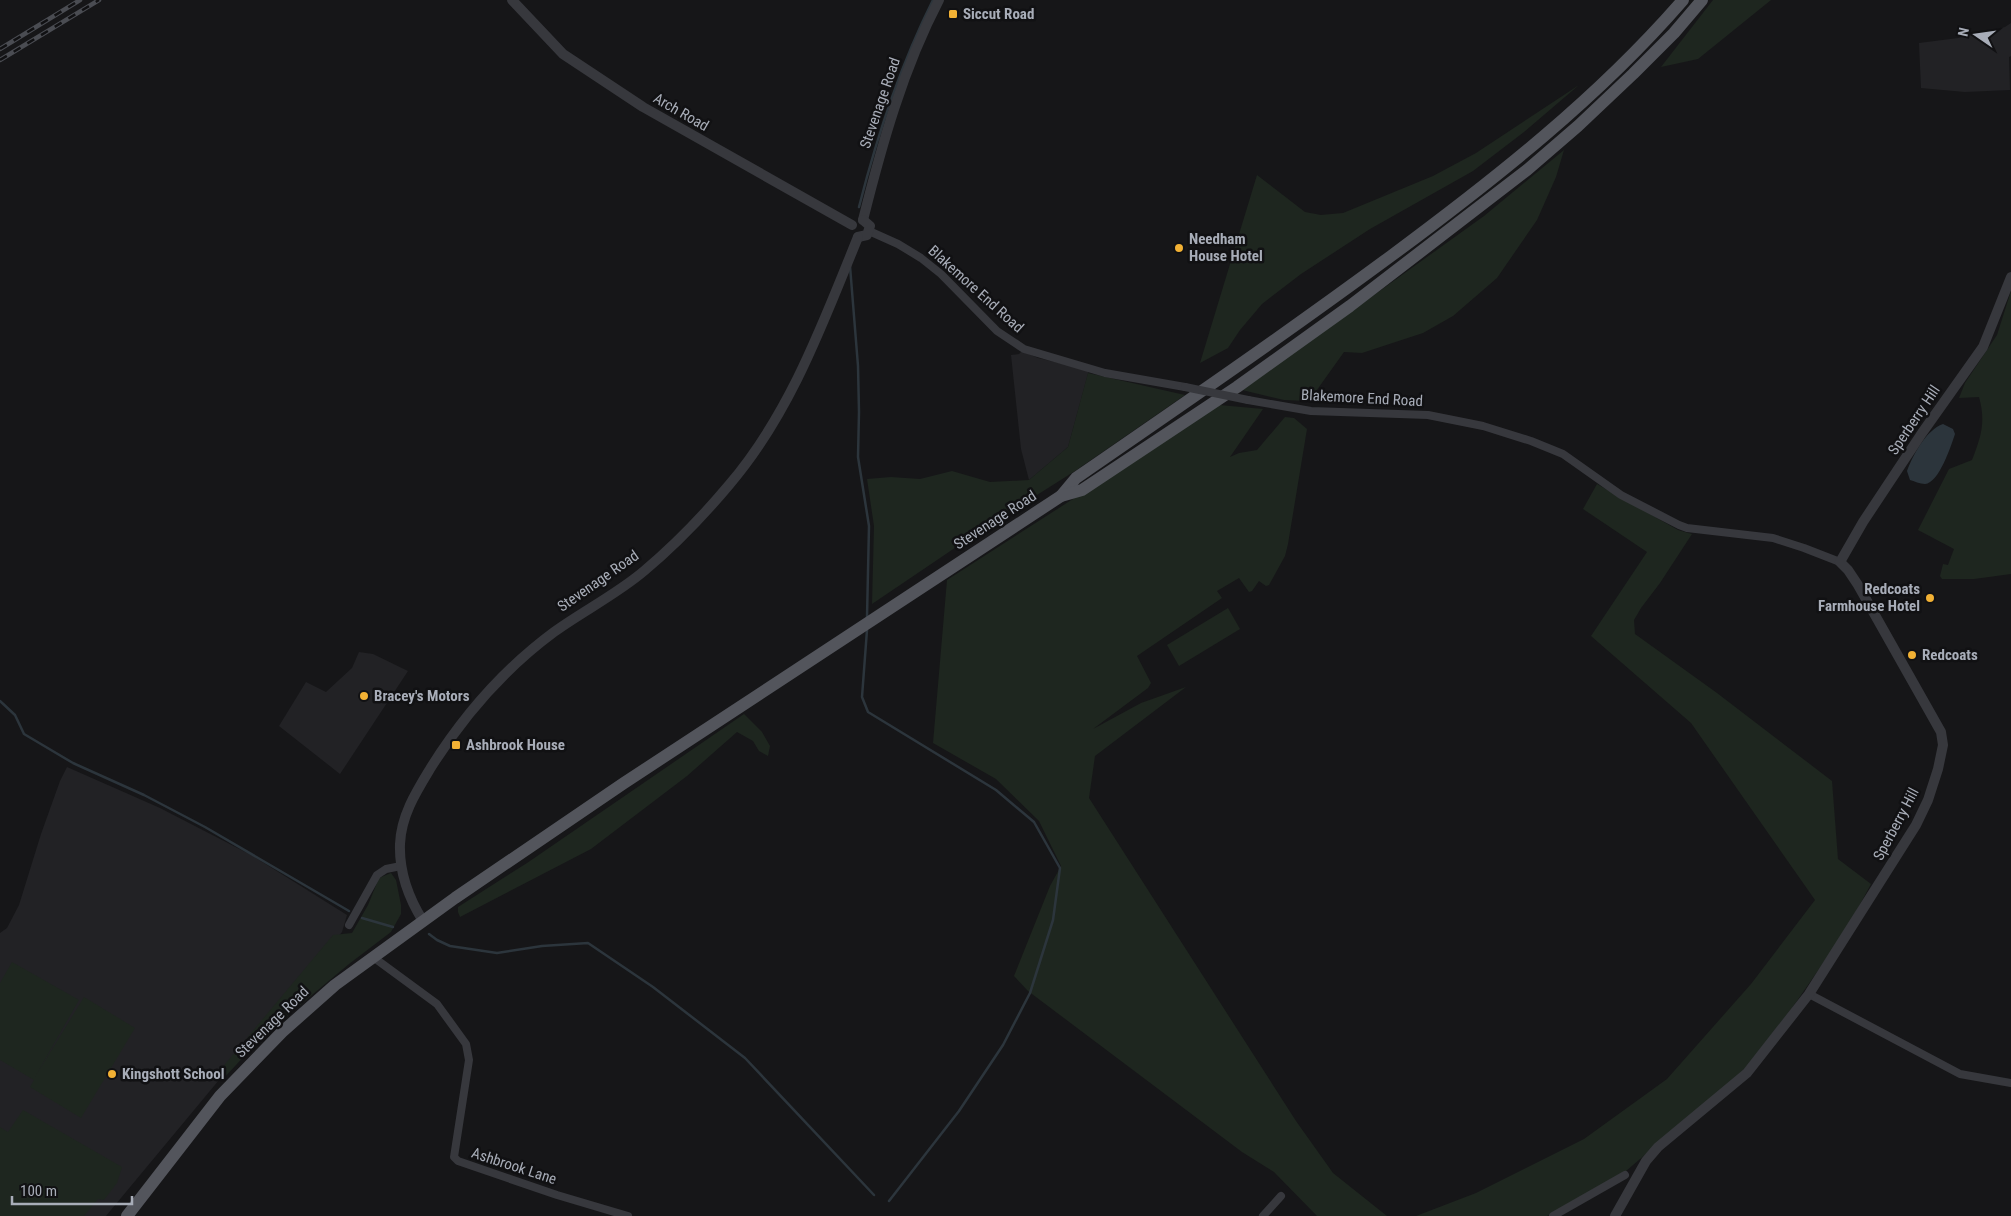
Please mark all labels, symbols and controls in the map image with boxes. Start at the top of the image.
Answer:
place label: Siccut Road [963,5,1034,23]
marker: Siccut Road [947,8,959,20]
north arrow [1951,10,2001,60]
text: N [1955,26,1972,38]
street label: Stevenage Road [856,55,904,151]
street label: Arch Road [650,89,712,135]
place label: Needham House Hotel [1189,230,1263,265]
street label: Blakemore End Road [925,242,1027,336]
marker: Needham House Hotel [1173,242,1185,254]
street label: Sperberry Hill [1884,382,1944,458]
street label: Blakemore End Road [1301,386,1423,410]
street label: Stevenage Road [950,487,1040,553]
street label: Stevenage Road [554,546,642,616]
place label: Redcoats Farmhouse Hotel [1818,580,1920,615]
marker: Redcoats Farmhouse Hotel [1924,592,1936,604]
place label: Redcoats [1922,646,1978,664]
marker: Redcoats [1906,649,1918,661]
place label: Bracey's Motors [374,687,470,705]
marker: Bracey's Motors [358,690,370,702]
place label: Ashbrook House [466,736,565,754]
marker: Ashbrook House [450,739,462,751]
street label: Sperberry Hill [1869,785,1923,863]
street label: Stevenage Road [232,983,312,1061]
place label: Kingshott School [122,1065,224,1083]
marker: Kingshott School [106,1068,118,1080]
street label: Ashbrook Lane [469,1144,559,1188]
scale bar [12,1174,132,1206]
text: 100 m [20,1182,57,1200]

